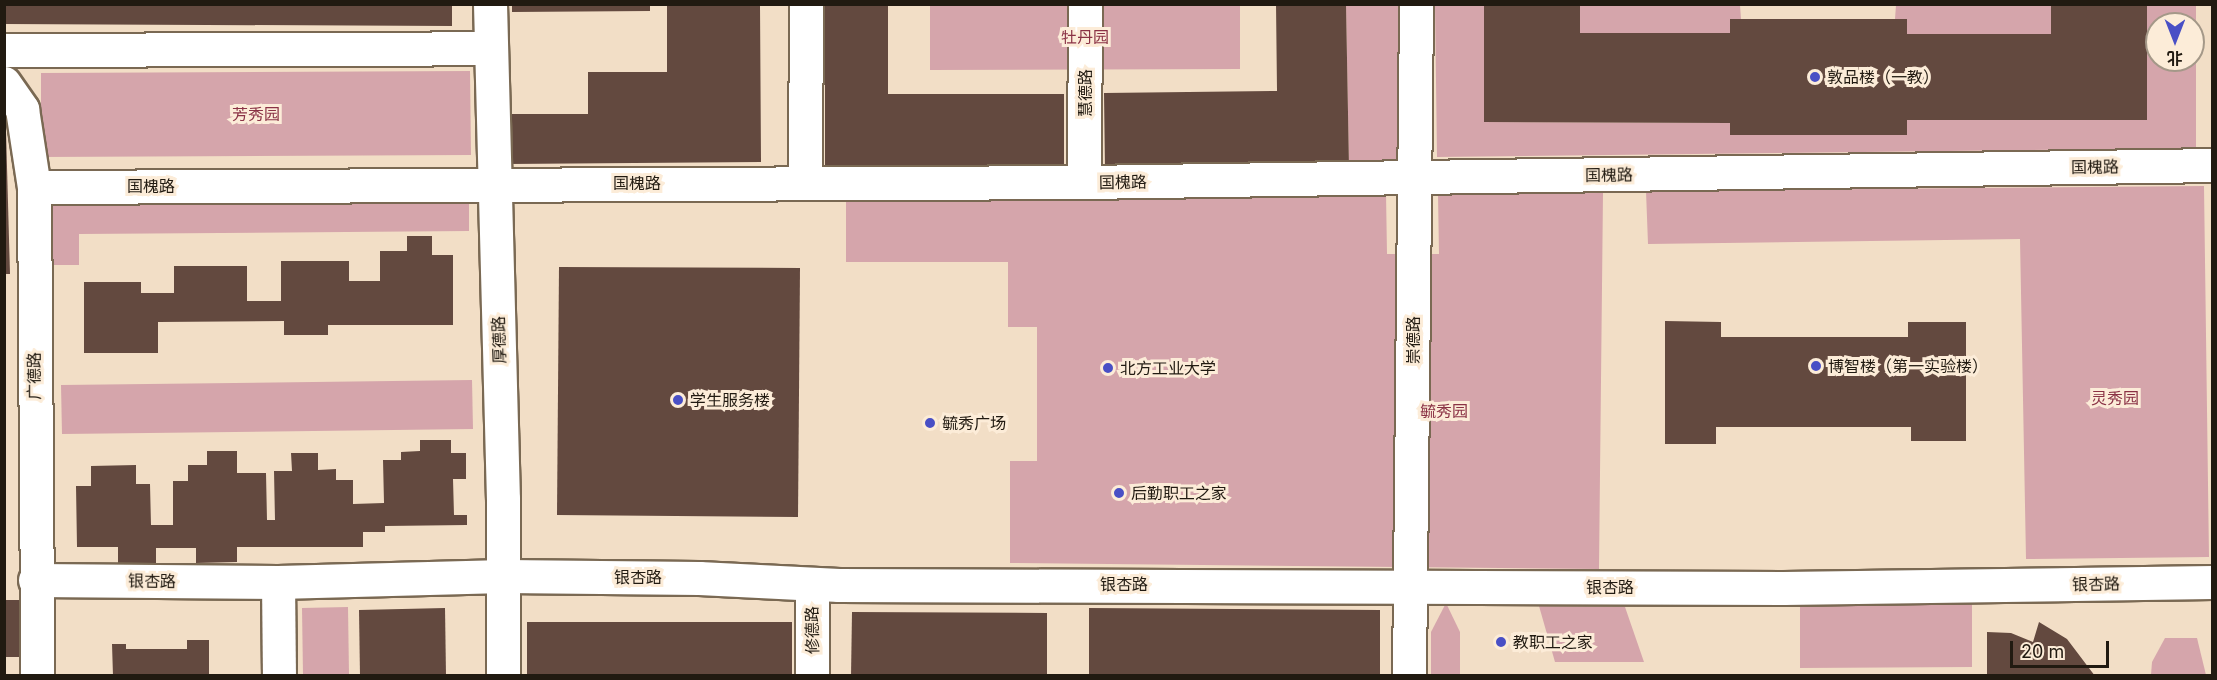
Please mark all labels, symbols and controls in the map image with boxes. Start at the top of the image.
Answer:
north arrow [2145,12,2205,72]
park label: 牡丹园 [1061,27,1109,47]
text: 北 [2167,48,2183,68]
place label: 敦品楼（一教） [1827,67,1939,87]
street label: 慧德路 [1075,69,1095,117]
marker: 敦品楼（一教） [1808,70,1822,84]
park label: 芳秀园 [232,104,280,124]
street label: 国槐路 [2071,157,2119,177]
street label: 国槐路 [1585,165,1633,185]
street label: 国槐路 [1099,172,1147,192]
street label: 国槐路 [613,173,661,193]
street label: 国槐路 [127,176,175,196]
street label: 厚德路 [489,316,509,364]
street label: 崇德路 [1403,316,1423,364]
street label: 广德路 [24,352,44,400]
place label: 博智楼（第一实验楼） [1828,356,1988,376]
place label: 北方工业大学 [1120,358,1216,378]
marker: 博智楼（第一实验楼） [1809,359,1823,373]
marker: 北方工业大学 [1101,361,1115,375]
park label: 灵秀园 [2091,388,2139,408]
place label: 学生服务楼 [690,390,770,410]
marker: 学生服务楼 [671,393,685,407]
park label: 毓秀园 [1420,401,1468,421]
place label: 毓秀广场 [942,413,1006,433]
marker: 毓秀广场 [923,416,937,430]
place label: 后勤职工之家 [1131,483,1227,503]
marker: 后勤职工之家 [1112,486,1126,500]
street label: 银杏路 [614,567,662,587]
street label: 银杏路 [128,571,176,591]
street label: 银杏路 [1100,574,1148,594]
street label: 银杏路 [2072,574,2120,594]
street label: 银杏路 [1586,577,1634,597]
street label: 修德路 [802,606,822,654]
scale bar [2013,629,2112,667]
place label: 教职工之家 [1513,632,1593,652]
marker: 教职工之家 [1494,635,1508,649]
text: 20 m [2021,641,2064,662]

